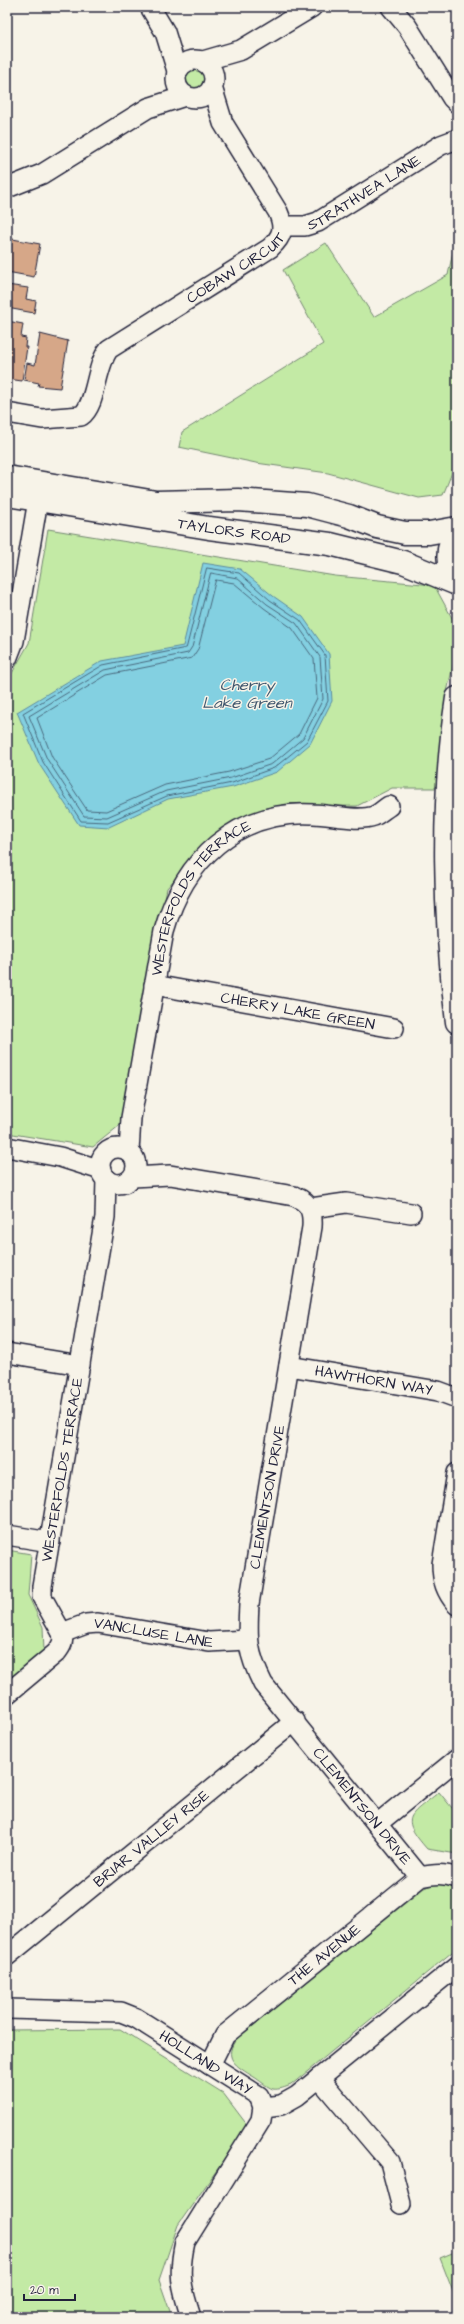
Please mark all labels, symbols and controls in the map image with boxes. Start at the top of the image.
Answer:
street label: STRATHVEA LANE [305,150,425,236]
street label: COBAW CIRCUIT [183,228,291,309]
street label: TAYLORS ROAD [176,513,292,550]
water label: Cherry Lake Green [202,674,294,714]
street label: WESTERFOLDS TERRACE [146,815,254,977]
street label: CHERRY LAKE GREEN [219,987,376,1035]
street label: HAWTHORN WAY [313,1361,434,1401]
street label: WESTERFOLDS TERRACE [36,1376,88,1563]
street label: CLEMENTSON DRIVE [244,1423,291,1571]
street label: VANCLUSE LANE [92,1612,215,1654]
street label: CLEMENTSON DRIVE [308,1743,416,1870]
street label: BRIAR VALLEY RISE [89,1785,214,1893]
street label: THE AVENUE [284,1919,365,1991]
street label: HOLLAND WAY [155,2025,256,2100]
scale bar [24,2276,75,2302]
text: 20 m [30,2282,59,2299]

